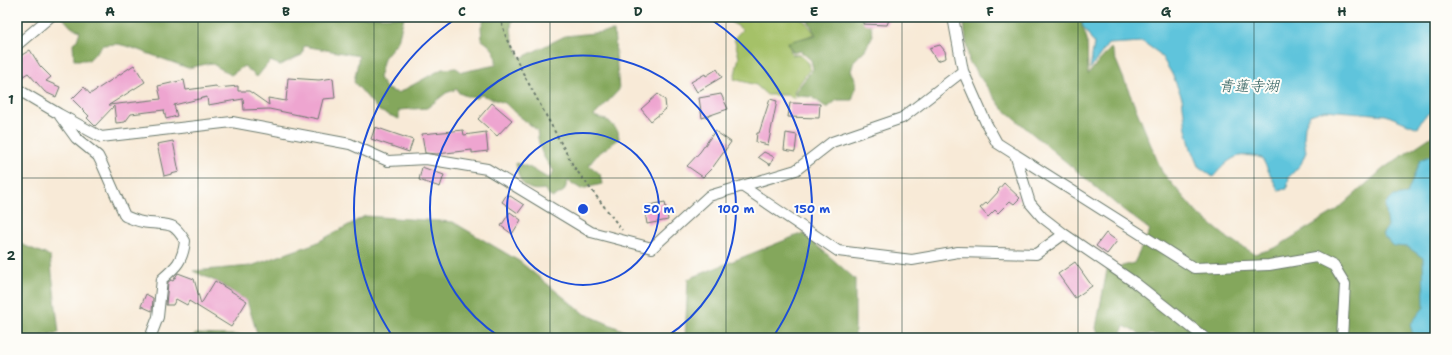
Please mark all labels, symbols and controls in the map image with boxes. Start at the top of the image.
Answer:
text: A [105,3,115,20]
text: B [282,3,290,20]
text: C [458,3,466,20]
text: D [633,3,643,20]
text: E [810,3,819,20]
text: F [986,3,994,20]
text: G [1161,3,1172,20]
text: H [1337,3,1347,20]
water label: 青蓮寺湖 [1219,76,1281,96]
text: 1 [8,91,14,108]
text: 50 m [644,201,675,217]
text: 100 m [718,201,755,217]
text: 150 m [794,201,830,217]
centre of rings [576,202,590,216]
text: 2 [6,247,16,264]

